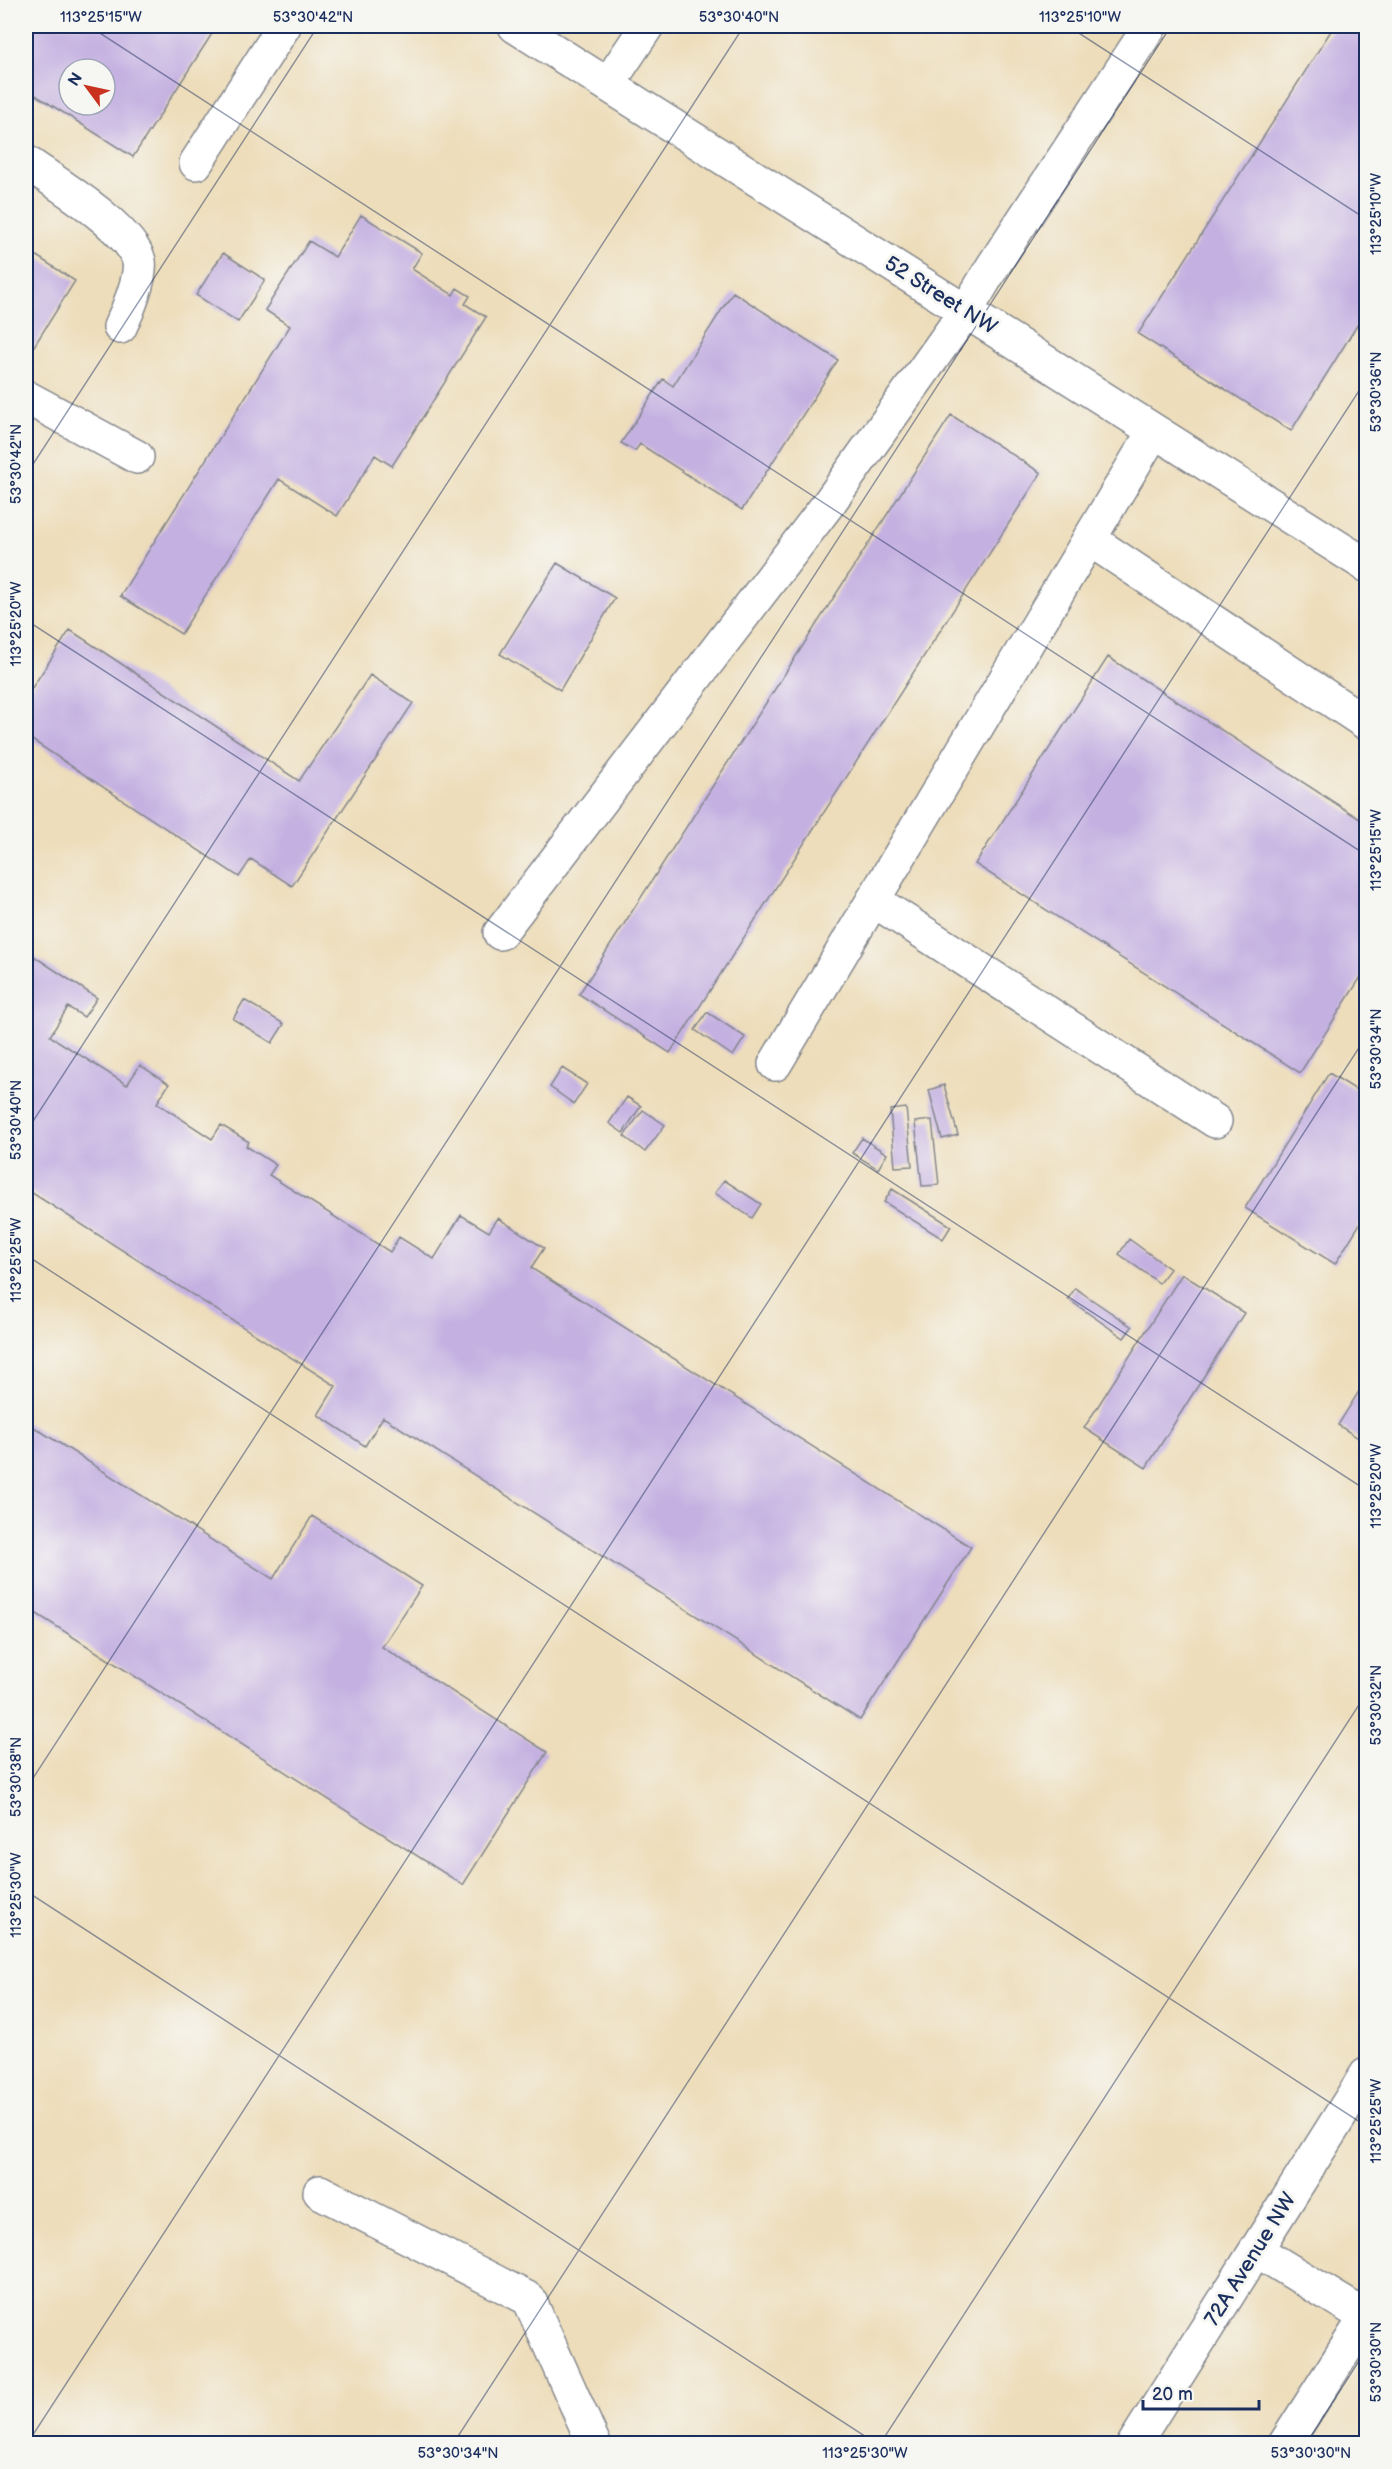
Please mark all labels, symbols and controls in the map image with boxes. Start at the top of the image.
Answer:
text: 113°25'15"W [60,8,142,27]
text: 53°30'42"N [273,8,353,27]
text: 53°30'40"N [699,8,779,27]
text: 113°25'10"W [1039,8,1121,27]
north arrow [57,57,117,117]
text: N [64,69,87,90]
text: 113°25'10"W [1367,173,1386,255]
street label: 52 Street NW [880,251,1002,340]
text: 53°30'36"N [1367,351,1386,433]
text: 53°30'42"N [7,424,26,504]
text: 113°25'20"W [7,581,26,667]
text: 113°25'15"W [1367,809,1386,891]
text: 53°30'34"N [1367,1008,1386,1090]
text: 53°30'40"N [7,1080,26,1160]
text: 113°25'25"W [7,1217,26,1302]
text: 113°25'20"W [1367,1443,1386,1529]
text: 53°30'32"N [1367,1665,1386,1745]
text: 53°30'38"N [7,1737,26,1817]
text: 113°25'30"W [7,1852,26,1938]
text: 113°25'25"W [1367,2078,1386,2163]
street label: 72A Avenue NW [1199,2188,1301,2331]
text: 53°30'30"N [1367,2322,1386,2402]
scale bar [1143,2373,1258,2411]
text: 20 m [1152,2384,1193,2405]
text: 53°30'34"N [417,2444,499,2463]
text: 113°25'30"W [822,2444,908,2463]
text: 53°30'30"N [1271,2444,1351,2463]

